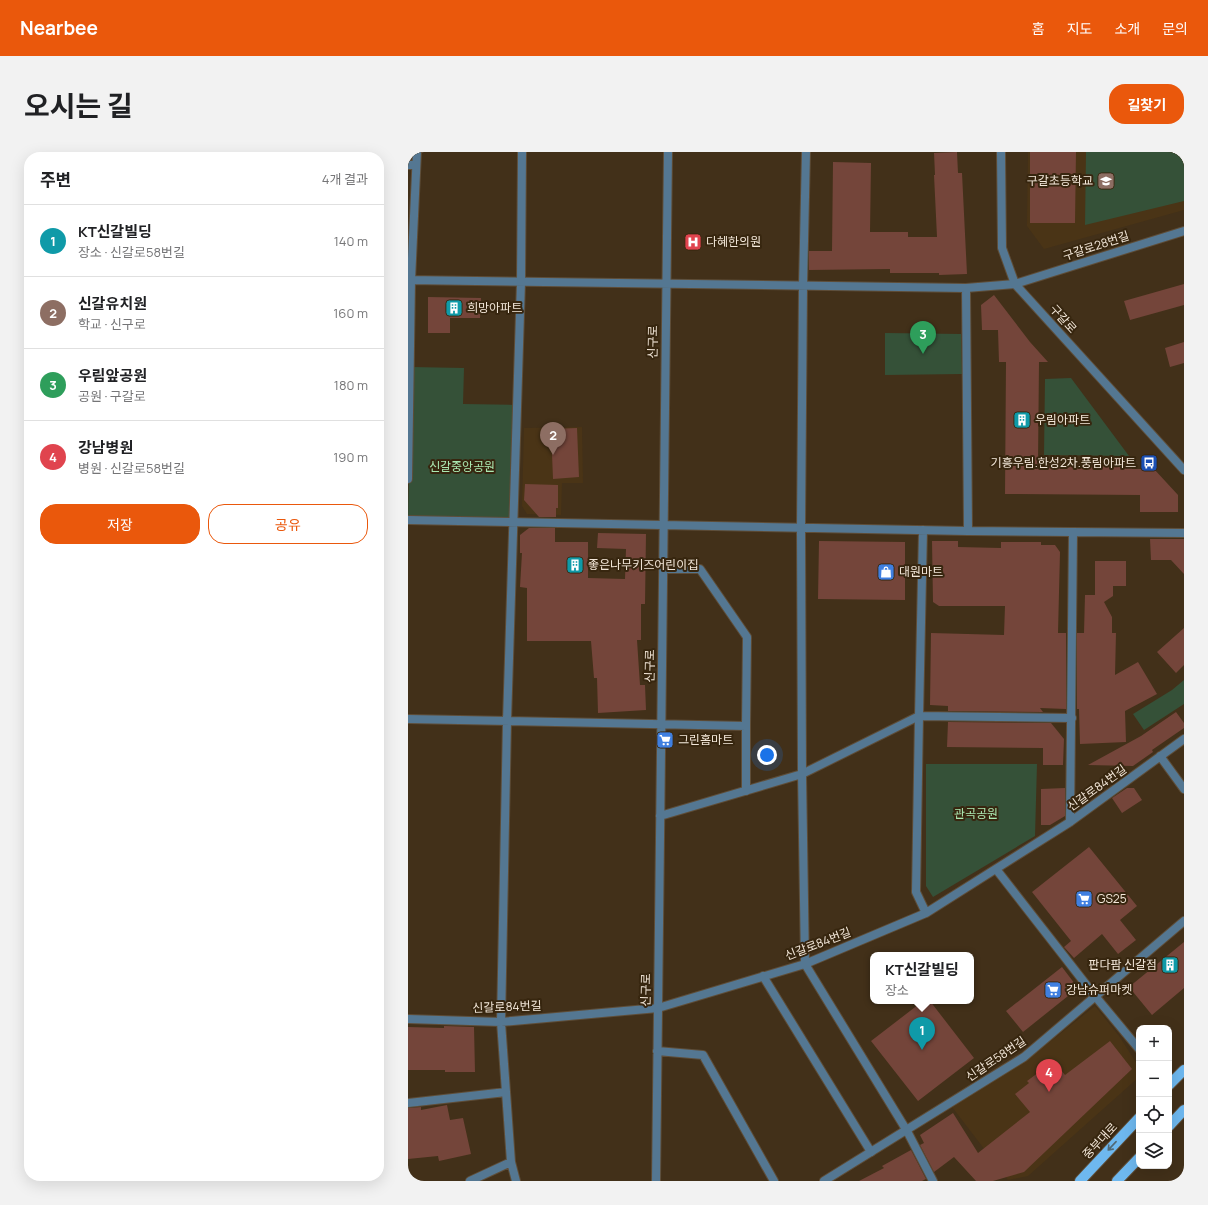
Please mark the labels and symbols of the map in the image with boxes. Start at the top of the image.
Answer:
school or university icon: 구갈초등학교 [1096,171,1116,191]
place label: 구갈초등학교 [1027,172,1093,189]
street label: 구갈로28번길 [1060,227,1131,264]
hospital icon: 다혜한의원 [683,232,703,252]
place label: 다혜한의원 [706,233,761,250]
building icon: 희망아파트 [444,298,464,318]
place label: 희망아파트 [467,299,522,316]
street label: 구갈로 [1046,301,1081,337]
pin: 3 [910,321,936,354]
street label: 신구로 [644,325,661,359]
building icon: 우림아파트 [1012,410,1032,430]
place label: 우림아파트 [1035,411,1090,428]
pin: 2 [540,422,566,455]
bus stop icon: 기흥우림.한성2차.풍림아파트 [1139,453,1159,473]
place label: 기흥우림.한성2차.풍림아파트 [991,454,1136,471]
park label: 신갈중앙공원 [429,458,495,475]
building icon: 좋은나무키즈어린이집 [565,555,585,575]
place label: 좋은나무키즈어린이집 [588,556,698,573]
shop icon: 대원마트 [876,562,896,582]
place label: 대원마트 [899,563,943,580]
street label: 신구로 [641,649,658,683]
supermarket icon: 그린홈마트 [655,730,675,750]
place label: 그린홈마트 [678,731,733,748]
your location [757,745,777,765]
street label: 신갈로84번길 [1064,760,1130,815]
park label: 관곡공원 [954,805,998,822]
supermarket icon: GS25 [1074,889,1094,909]
place label: GS25 [1097,890,1127,907]
street label: 신갈로84번길 [782,923,853,964]
building icon: 판다팜 신갈점 [1160,955,1180,975]
place label: 판다팜 신갈점 [1088,956,1157,973]
street label: 신구로 [637,973,654,1007]
supermarket icon: 강남슈퍼마켓 [1043,980,1063,1000]
place label: 강남슈퍼마켓 [1066,981,1132,998]
street label: 신갈로84번길 [472,997,542,1016]
pin: 1 [909,1017,935,1050]
street label: 신갈로58번길 [962,1032,1029,1085]
pin: 4 [1036,1059,1062,1092]
street label: 중부대로 [1078,1119,1121,1163]
one-way arrow [1108,1141,1117,1151]

